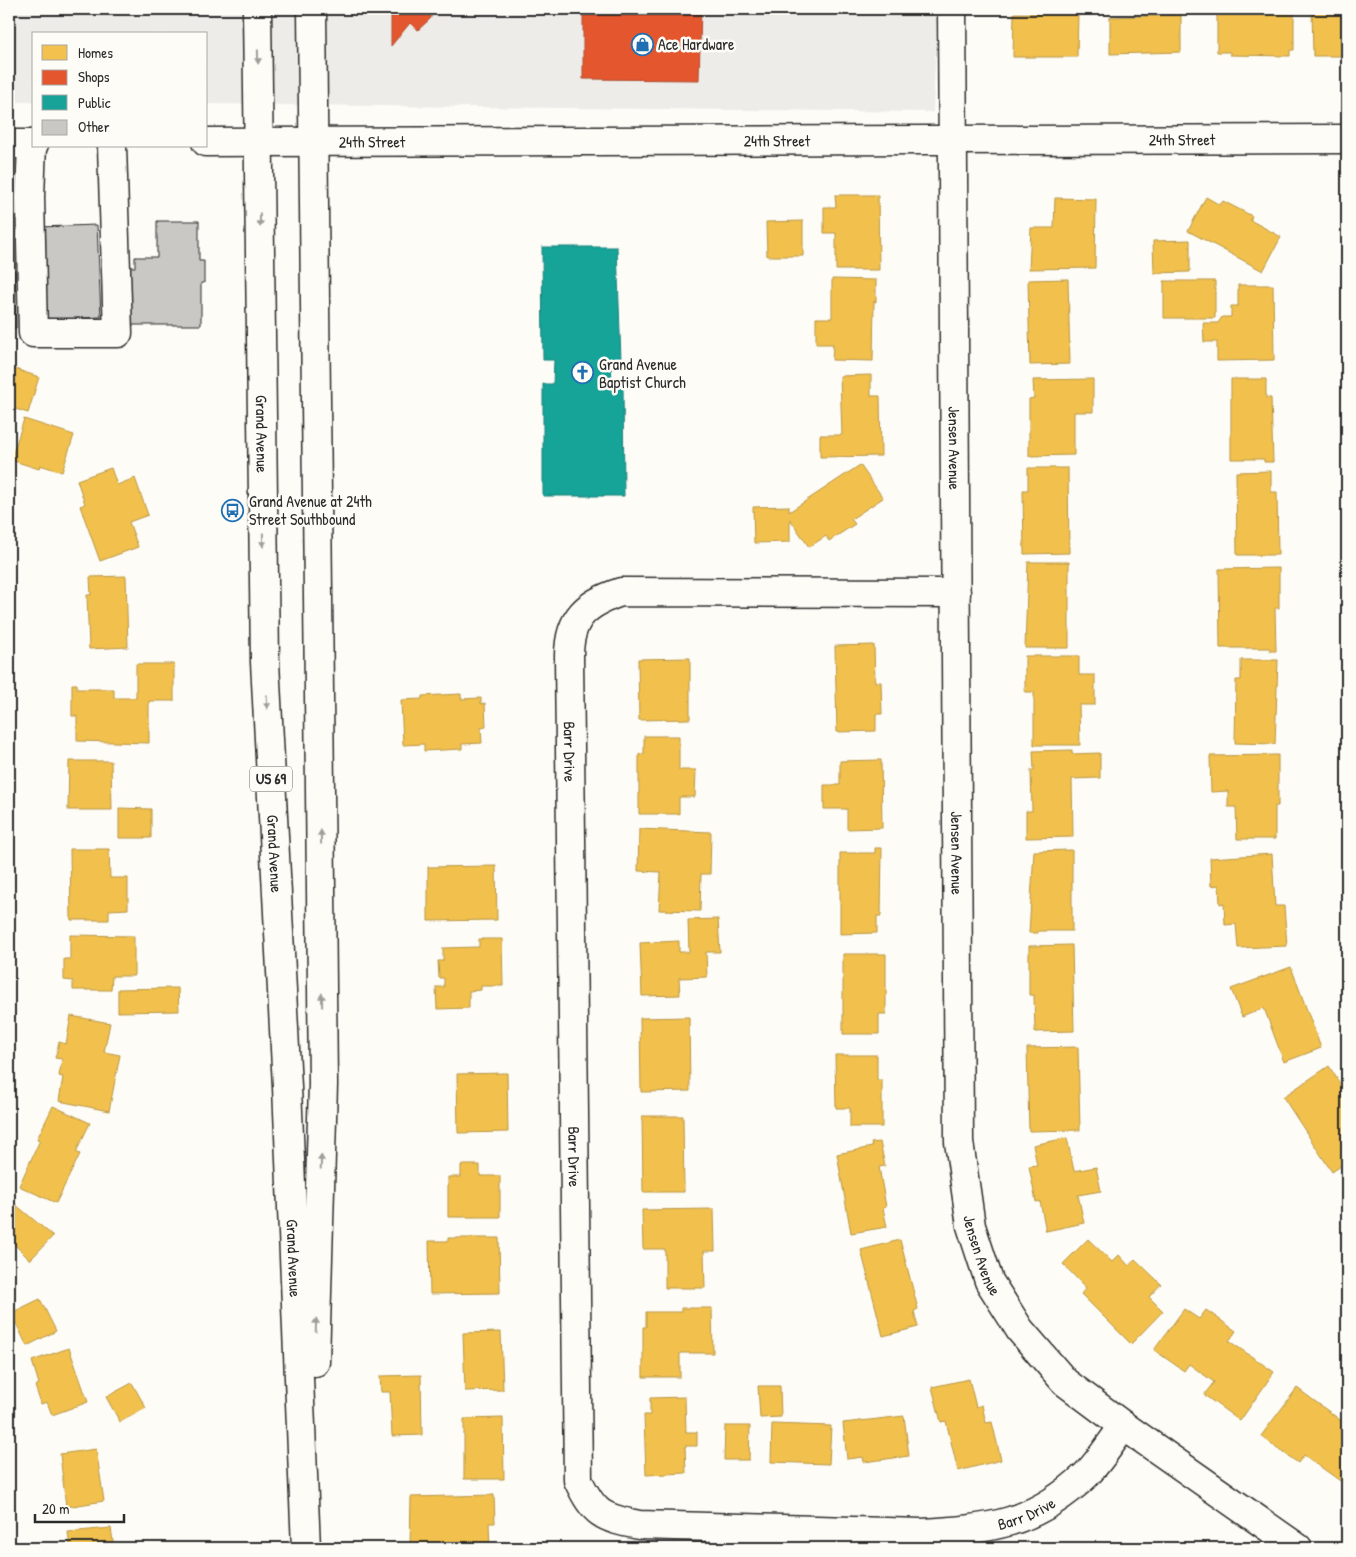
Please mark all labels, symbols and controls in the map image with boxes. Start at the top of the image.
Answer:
legend [32,32,208,148]
shop icon: Ace Hardware [630,32,654,56]
place label: Ace Hardware [658,33,735,55]
text: Homes [78,42,113,63]
one-way arrow [254,50,262,66]
text: Shops [78,66,110,87]
text: Public [78,92,111,113]
text: Other [78,116,110,137]
street label: 24th Street [1149,128,1216,151]
street label: 24th Street [744,129,811,152]
street label: 24th Street [339,130,406,153]
one-way arrow [256,212,264,228]
place label: Grand Avenue Baptist Church [599,353,686,393]
church icon: Grand Avenue Baptist Church [571,361,595,385]
street label: Grand Avenue [251,395,274,474]
street label: Jensen Avenue [943,406,966,490]
place label: Grand Avenue at 24th Street Southbound [249,490,372,530]
bus stop icon: Grand Avenue at 24th Street Southbound [221,498,245,522]
one-way arrow [259,532,267,548]
one-way arrow [263,695,271,711]
street label: Barr Drive [559,721,581,783]
road number: US 69 [250,766,292,792]
street label: Jensen Avenue [946,811,968,895]
street label: Grand Avenue [262,814,288,894]
one-way arrow [317,829,325,845]
one-way arrow [318,991,326,1007]
street label: Barr Drive [563,1126,586,1188]
one-way arrow [317,1154,325,1170]
street label: Jensen Avenue [959,1214,1007,1300]
street label: Grand Avenue [281,1219,307,1298]
one-way arrow [312,1316,320,1332]
street label: Barr Drive [995,1491,1060,1535]
scale bar [35,1492,124,1524]
text: 20 m [42,1498,69,1519]

